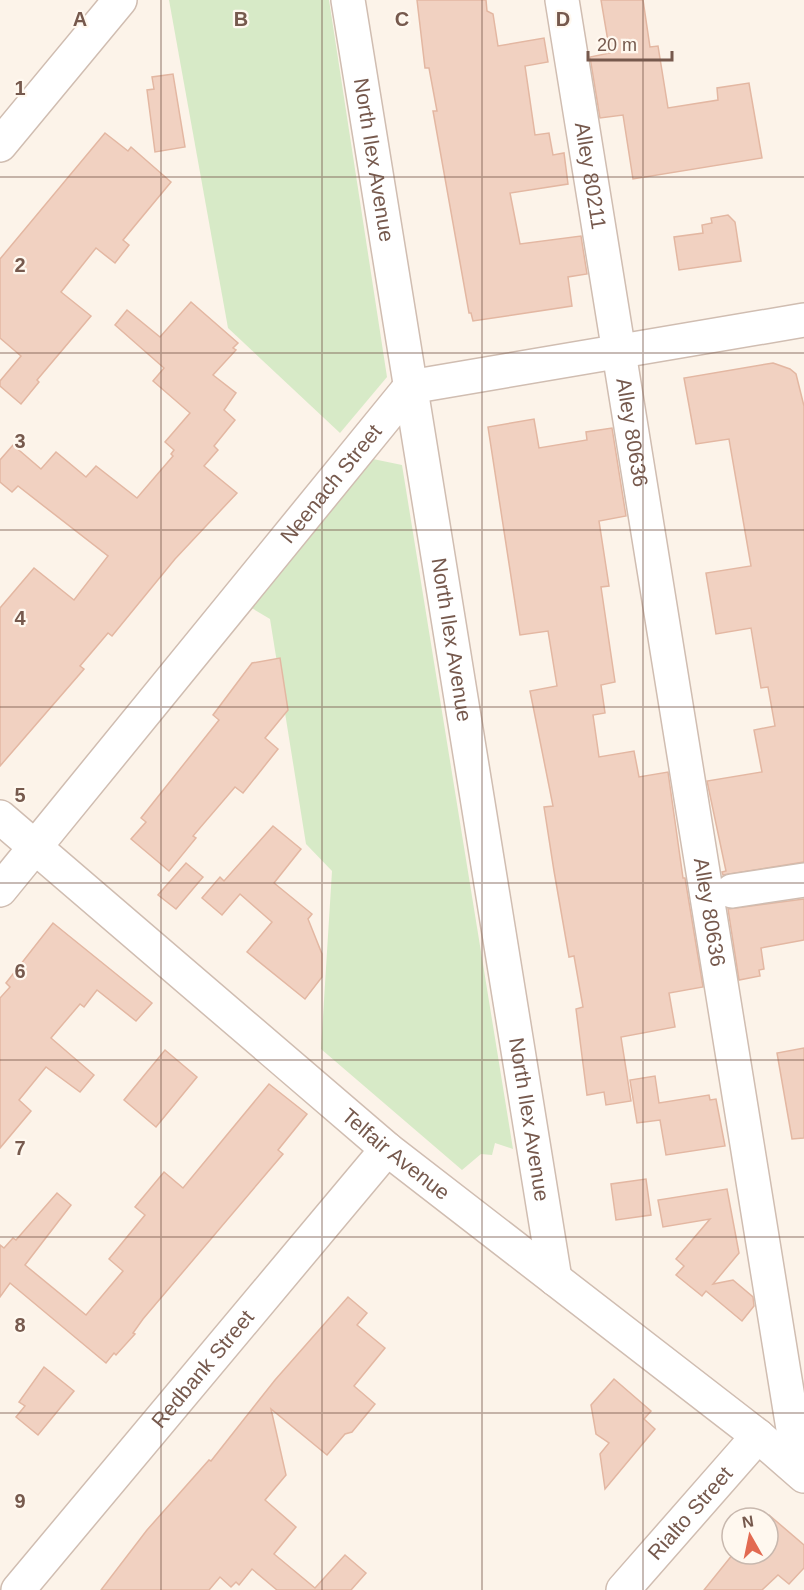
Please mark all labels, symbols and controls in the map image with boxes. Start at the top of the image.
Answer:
text: A [73,8,87,30]
text: B [234,8,248,30]
text: C [395,8,409,30]
text: D [556,8,570,30]
scale bar [588,24,672,62]
text: 20 m [597,35,637,55]
street label: North Ilex Avenue [350,76,399,243]
text: 1 [14,77,26,99]
street label: Alley 80211 [571,120,611,231]
text: 2 [14,254,26,276]
street label: Alley 80636 [612,376,653,488]
street label: Neenach Street [276,420,386,547]
text: 3 [14,430,26,452]
street label: North Ilex Avenue [427,556,477,723]
text: 4 [14,607,26,629]
text: 5 [14,784,26,806]
street label: Alley 80636 [690,856,730,968]
text: 6 [14,960,26,982]
street label: North Ilex Avenue [505,1036,554,1203]
street label: Telfair Avenue [338,1104,454,1204]
text: 7 [14,1137,26,1159]
street label: Redbank Street [147,1305,258,1432]
text: 8 [14,1314,26,1336]
street label: Rialto Street [643,1462,737,1564]
text: 9 [14,1490,26,1512]
north arrow [720,1506,780,1566]
text: N [741,1512,755,1531]

